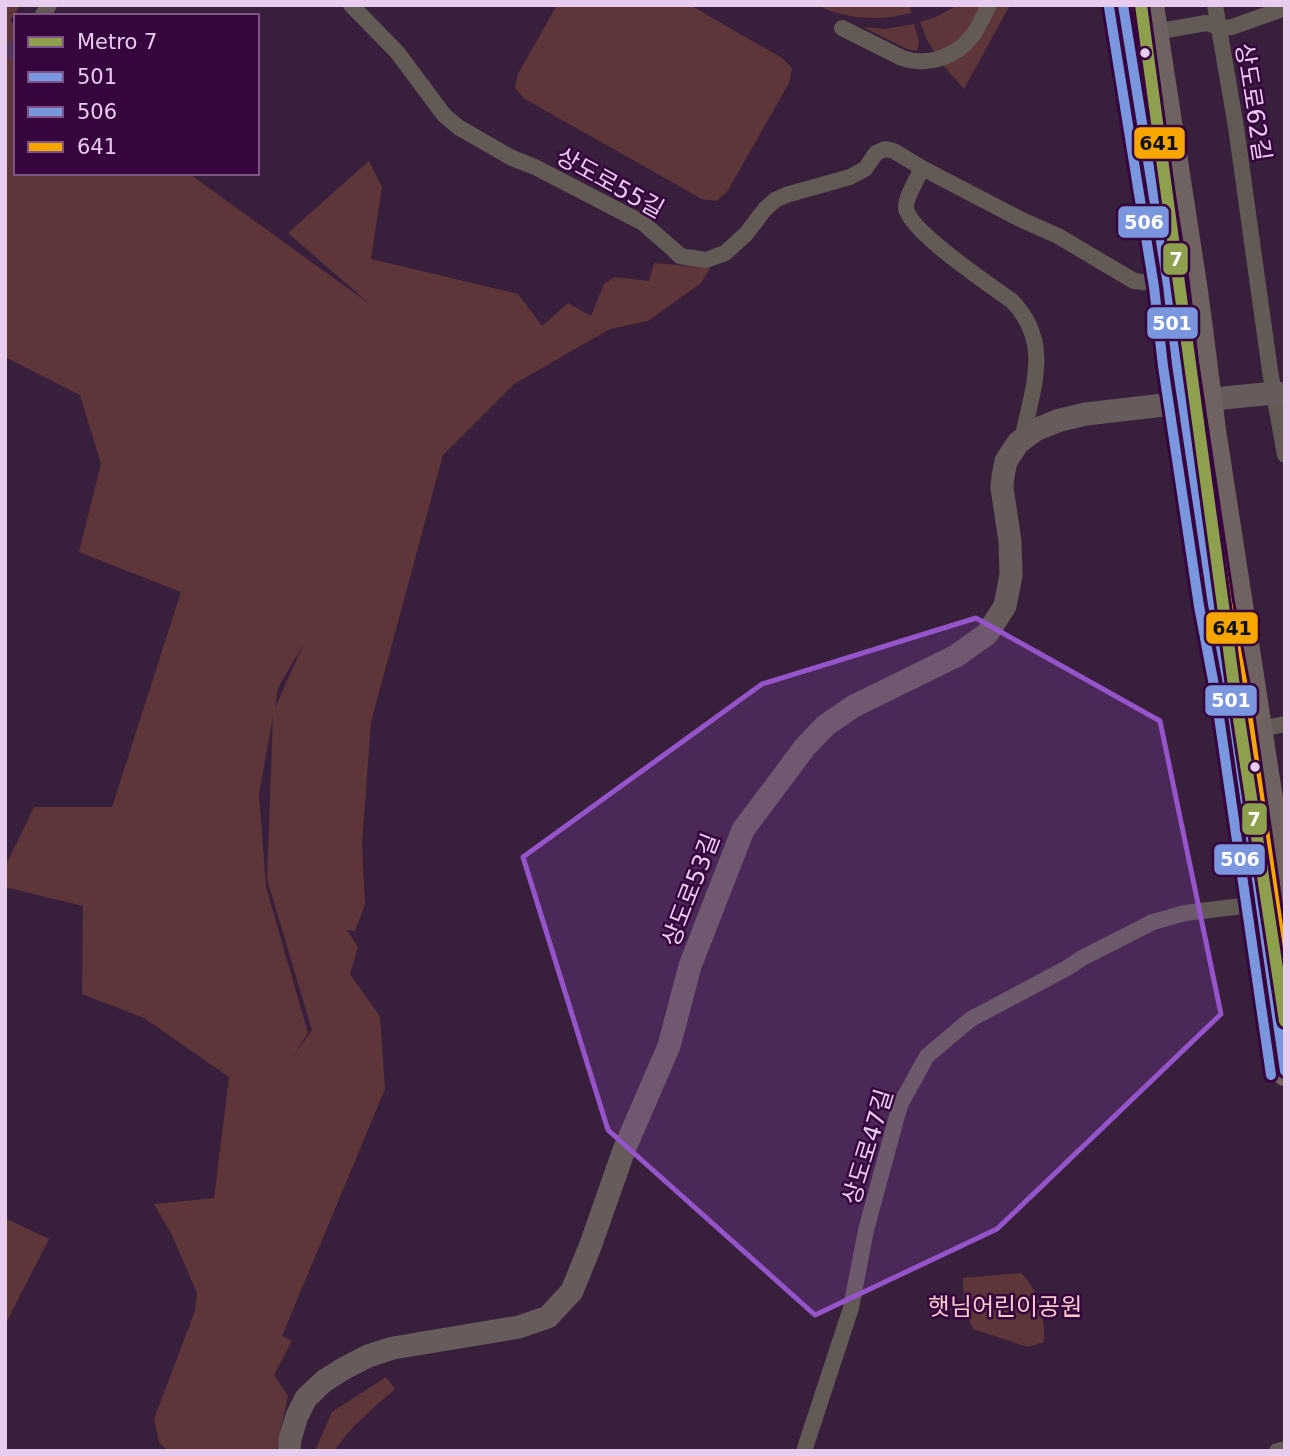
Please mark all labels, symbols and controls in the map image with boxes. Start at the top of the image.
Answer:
legend [14,14,259,175]
text: Metro 7 [77,30,157,54]
street label: 상도로62길 [1230,41,1276,163]
unlabelled marker [1138,46,1152,60]
text: 501 [77,65,117,89]
text: 506 [77,100,117,124]
line badge: 641 [1133,126,1186,160]
text: 641 [1139,132,1179,154]
text: 641 [77,135,117,159]
street label: 상도로55길 [551,142,669,224]
line badge: 506 [1117,205,1170,239]
text: 506 [1124,211,1164,233]
line badge: 7 [1162,242,1189,276]
text: 7 [1169,248,1183,270]
line badge: 501 [1146,306,1199,340]
text: 501 [1152,312,1192,334]
line badge: 641 [1205,611,1259,645]
text: 641 [1212,617,1252,639]
line badge: 501 [1204,684,1258,717]
text: 501 [1211,689,1251,711]
unlabelled marker [1248,760,1262,774]
line badge: 7 [1241,802,1268,836]
text: 7 [1247,808,1261,830]
street label: 상도로53길 [657,830,725,950]
line badge: 506 [1213,843,1266,876]
text: 506 [1220,848,1260,870]
street label: 상도로47길 [837,1086,899,1208]
park label: 햇님어린이공원 [928,1293,1082,1321]

